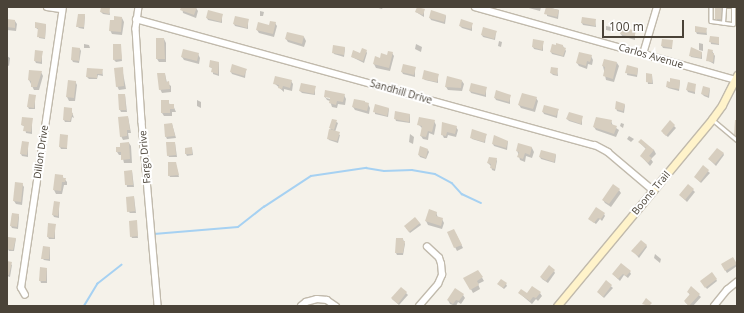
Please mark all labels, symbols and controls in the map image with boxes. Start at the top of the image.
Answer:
scale bar [604,12,686,38]
text: 100 m [609,18,644,35]
street label: Carlos Avenue [617,41,685,71]
street label: Sandhill Drive [369,77,433,107]
street label: Dillon Drive [31,124,51,180]
street label: Fargo Drive [137,130,153,184]
street label: Boone Trail [629,169,673,217]

